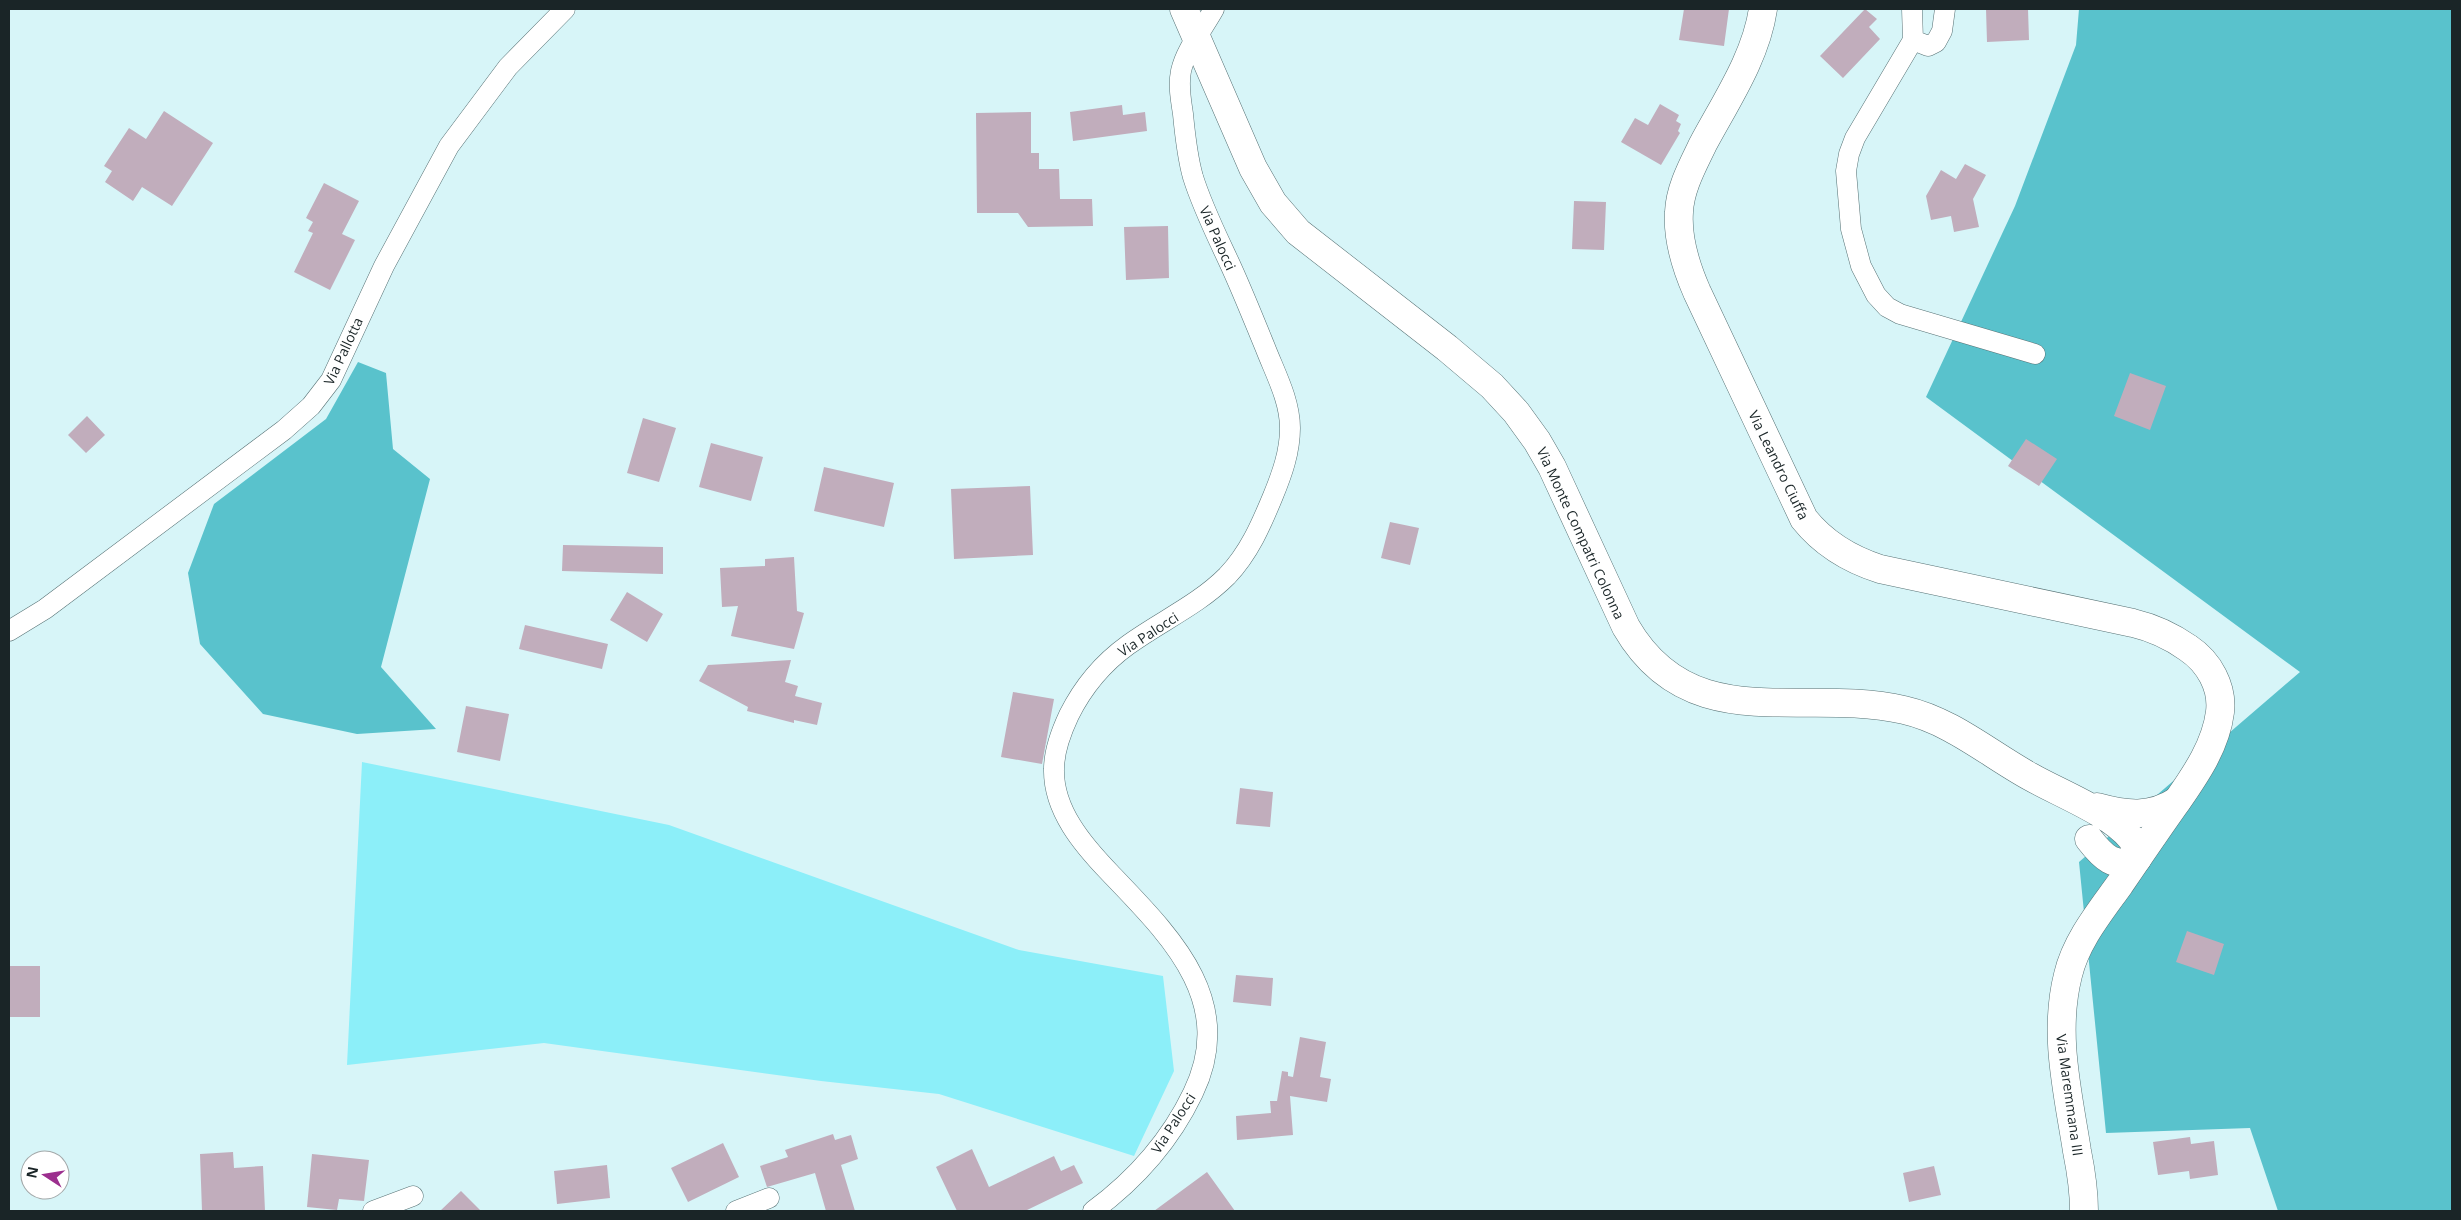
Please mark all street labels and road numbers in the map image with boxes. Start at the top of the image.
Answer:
street label: Via Palocci [1195,203,1241,273]
street label: Via Pallotta [319,314,367,388]
street label: Via Leandro Ciuffa [1744,407,1814,523]
street label: Via Monte Compatri Colonna [1533,444,1629,622]
street label: Via Palocci [1114,607,1182,661]
street label: Via Maremmana III [2052,1033,2088,1157]
street label: Via Palocci [1146,1089,1200,1157]

